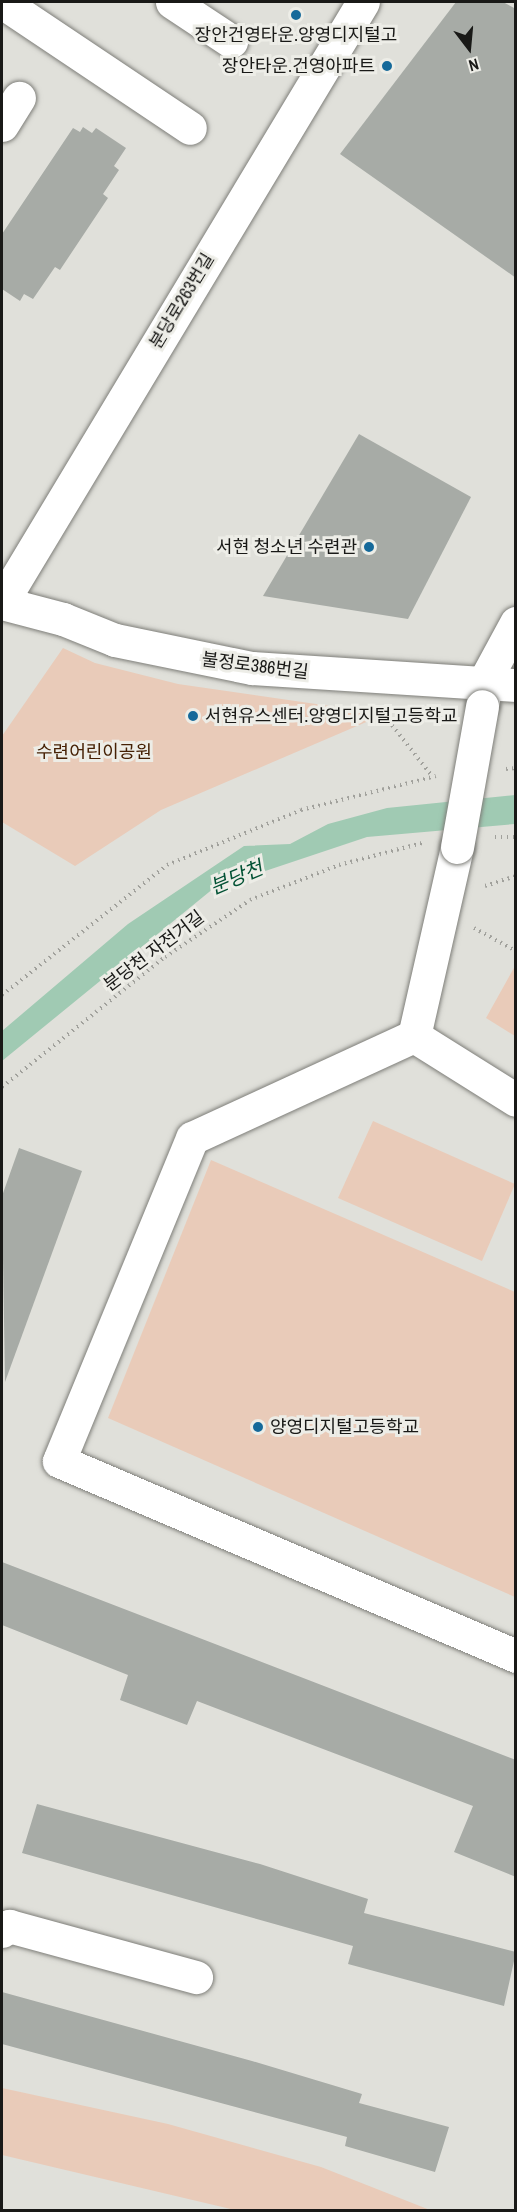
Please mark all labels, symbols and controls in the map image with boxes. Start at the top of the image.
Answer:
marker: 장안건영타운.양영디지털고 [289,8,303,22]
north arrow [439,18,499,78]
place label: 장안건영타운.양영디지털고 [195,24,397,46]
text: N [466,53,482,77]
place label: 장안타운.건영아파트 [222,55,375,77]
marker: 장안타운.건영아파트 [380,59,394,73]
street label: 분당로263번길 [145,249,219,353]
place label: 서현 청소년 수련관 [216,536,357,558]
marker: 서현 청소년 수련관 [362,540,376,554]
street label: 불정로386번길 [200,649,310,683]
place label: 서현유스센터.양영디지털고등학교 [205,705,458,727]
marker: 서현유스센터.양영디지털고등학교 [186,709,200,723]
park label: 수련어린이공원 [36,741,152,763]
water label: 분당천 [206,855,266,899]
street label: 분당천 자전거길 [100,906,208,996]
place label: 양영디지털고등학교 [270,1416,419,1438]
marker: 양영디지털고등학교 [251,1420,265,1434]

